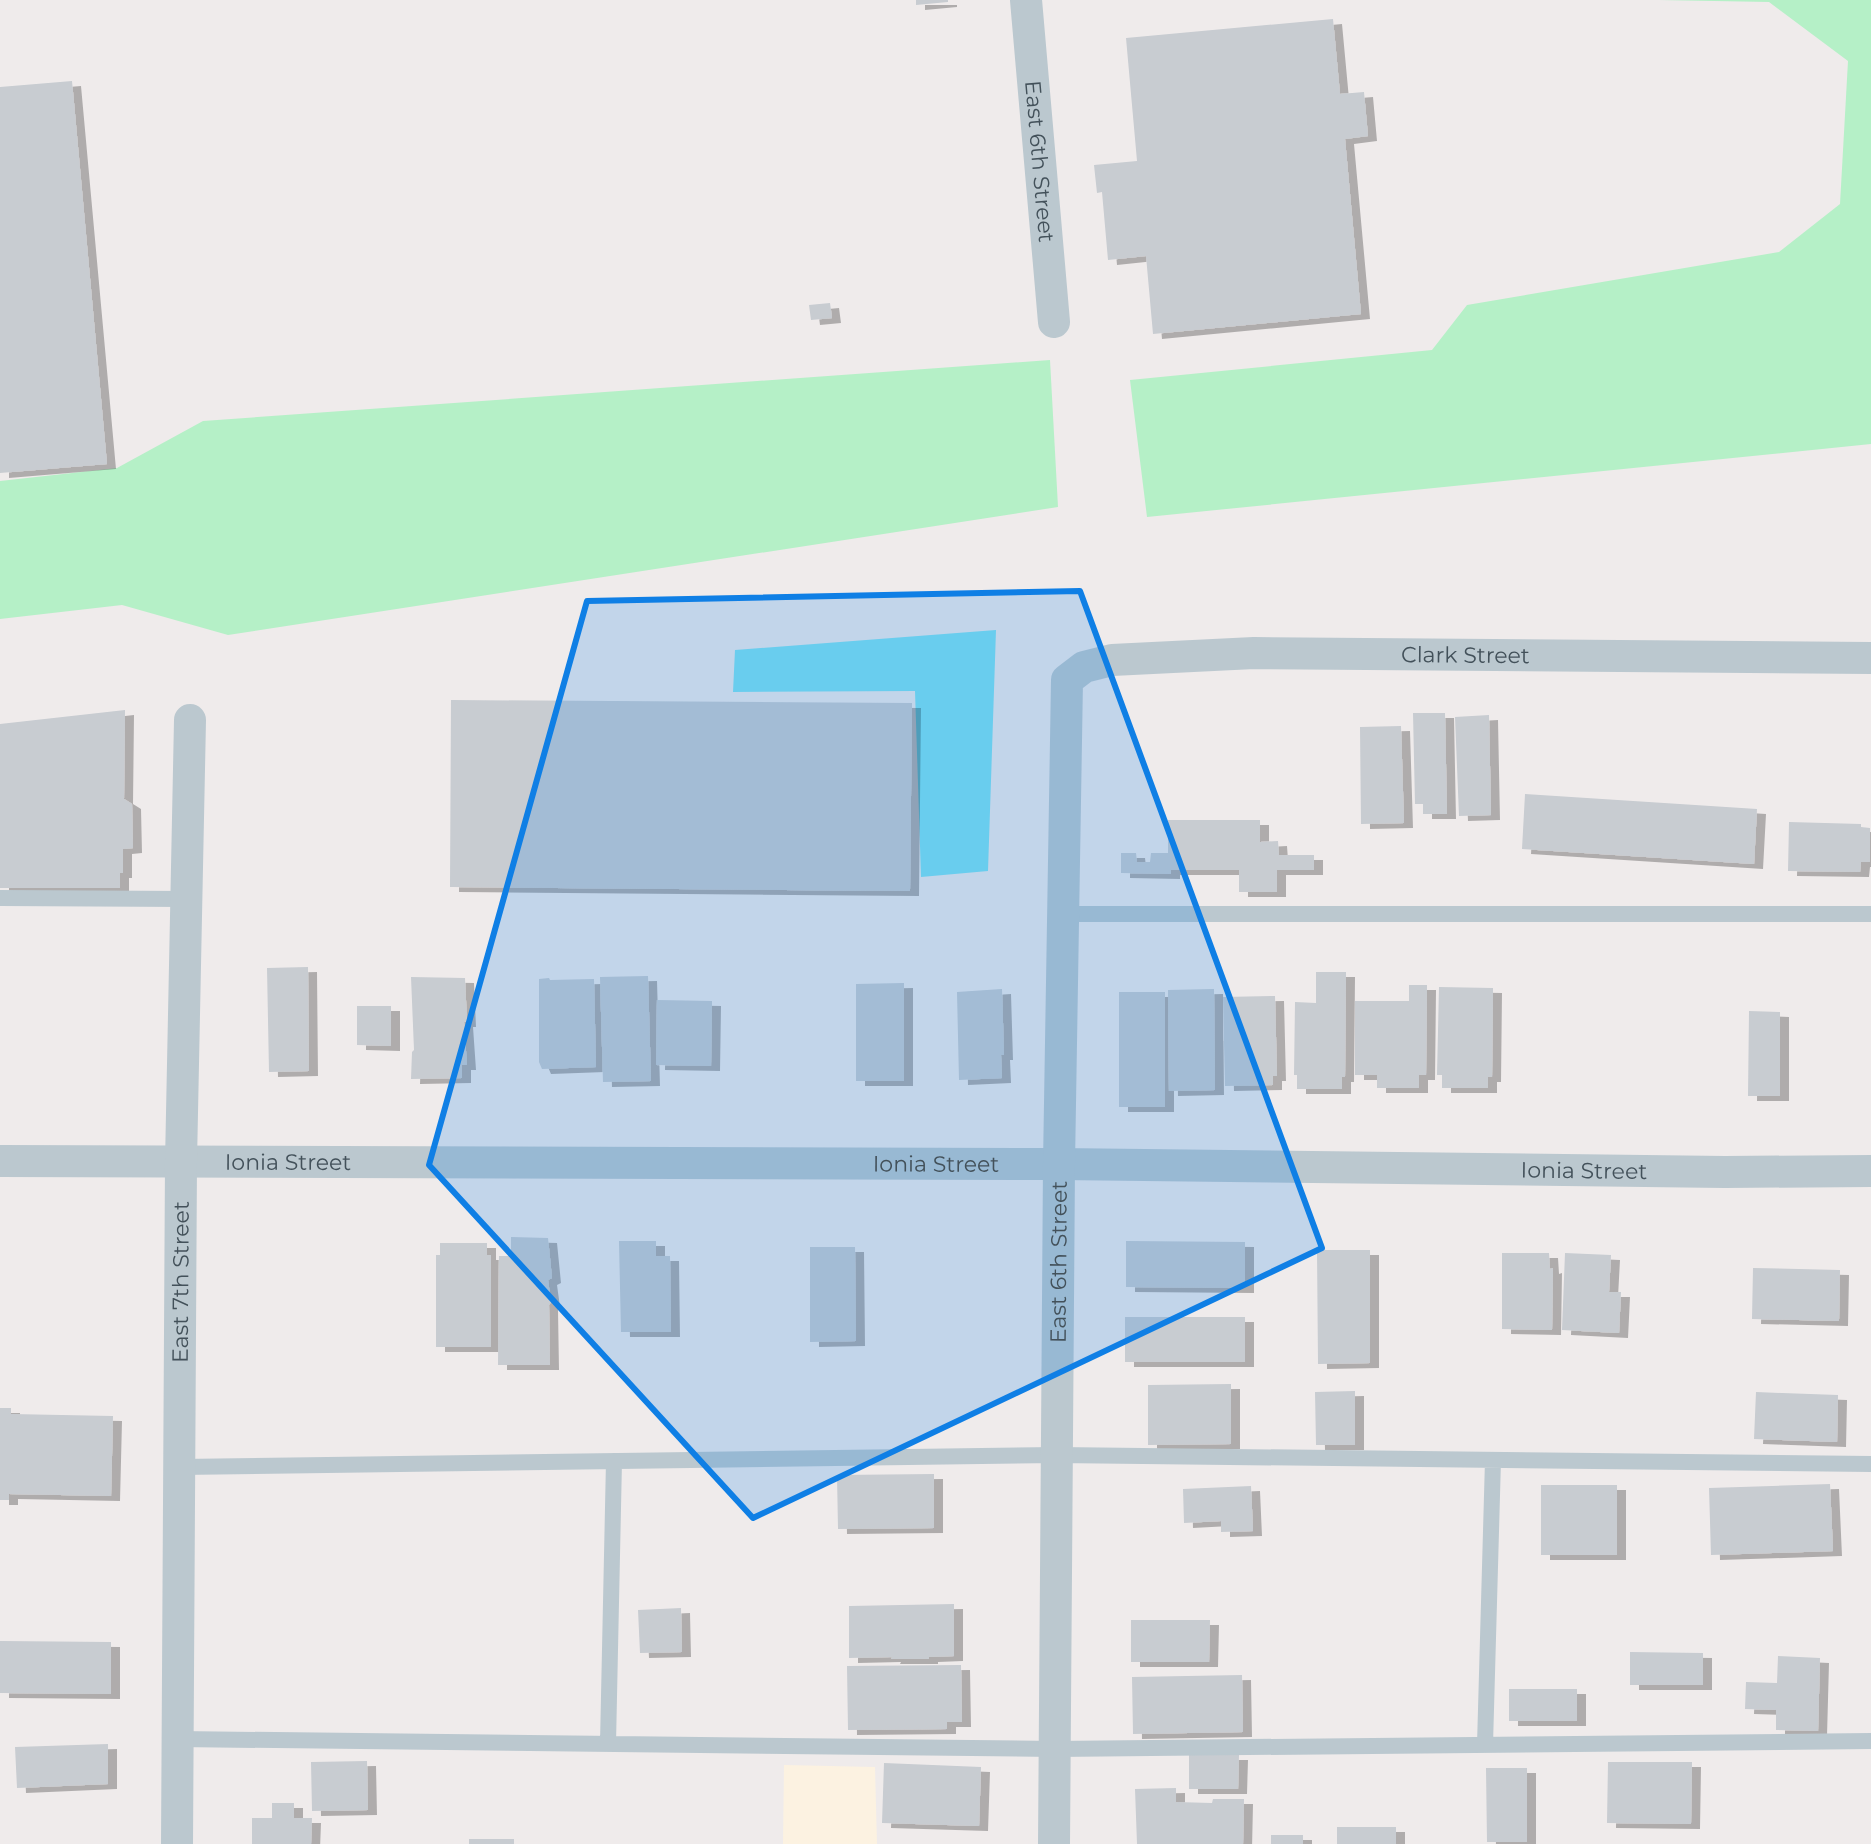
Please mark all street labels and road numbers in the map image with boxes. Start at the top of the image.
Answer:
street label: East 6th Street [1020,79,1061,244]
street label: Clark Street [1401,641,1530,669]
street label: Ionia Street [225,1148,351,1175]
street label: Ionia Street [873,1150,999,1177]
street label: Ionia Street [1521,1156,1647,1185]
street label: East 6th Street [1044,1181,1072,1343]
street label: East 7th Street [166,1201,194,1363]

